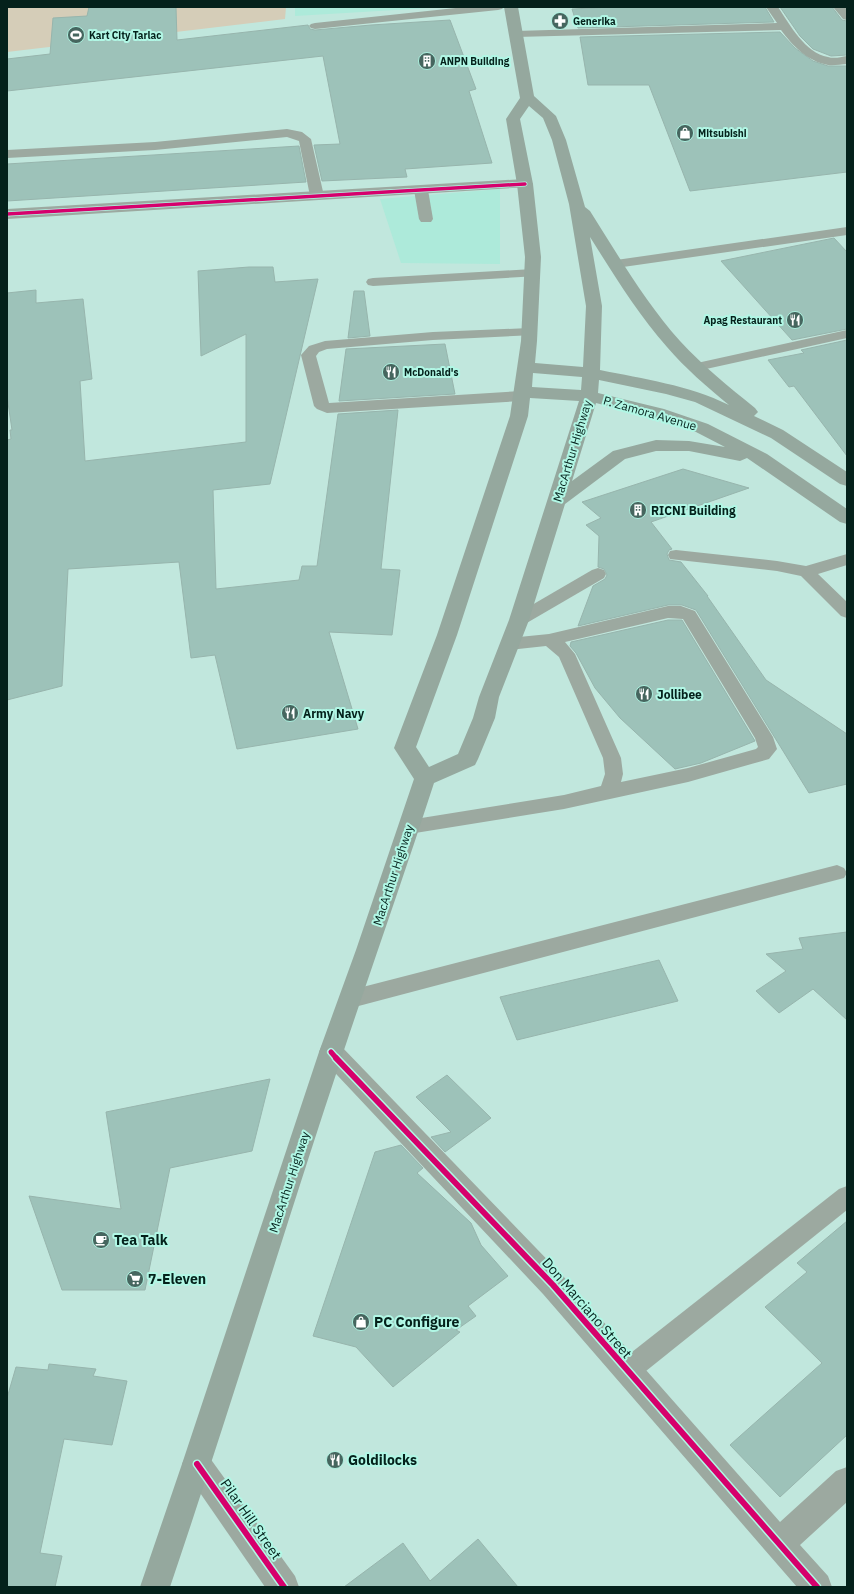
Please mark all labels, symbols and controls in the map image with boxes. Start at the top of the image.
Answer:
pharmacy icon: Generika [550,11,570,31]
place label: Generika [573,15,616,28]
sports icon: Kart City Tarlac [66,25,86,45]
place label: Kart City Tarlac [89,29,161,42]
building icon: ANPN Building [417,51,437,71]
place label: ANPN Building [440,55,510,68]
shop icon: Mitsubishi [675,123,695,143]
place label: Mitsubishi [698,127,747,140]
restaurant icon: Apag Restaurant [785,310,805,330]
place label: Apag Restaurant [703,314,782,327]
restaurant icon: McDonald's [381,362,401,382]
place label: McDonald's [404,366,458,379]
street label: P. Zamora Avenue [602,393,699,434]
street label: MacArthur Highway [549,398,595,504]
building icon: RICNI Building [628,500,648,520]
place label: RICNI Building [651,503,736,518]
restaurant icon: Jollibee [634,684,654,704]
place label: Jollibee [657,687,702,702]
restaurant icon: Army Navy [280,703,300,723]
place label: Army Navy [303,706,365,721]
street label: MacArthur Highway [370,822,416,928]
street label: MacArthur Highway [266,1129,312,1235]
cafe icon: Tea Talk [91,1230,111,1250]
place label: Tea Talk [114,1231,169,1249]
street label: Don Marciano Street [538,1254,636,1362]
supermarket icon: 7-Eleven [125,1269,145,1289]
place label: 7-Eleven [148,1270,206,1288]
shop icon: PC Configure [351,1312,371,1332]
place label: PC Configure [374,1313,460,1331]
restaurant icon: Goldilocks [325,1450,345,1470]
place label: Goldilocks [348,1451,417,1469]
street label: Pilar Hill Street [217,1475,285,1563]

